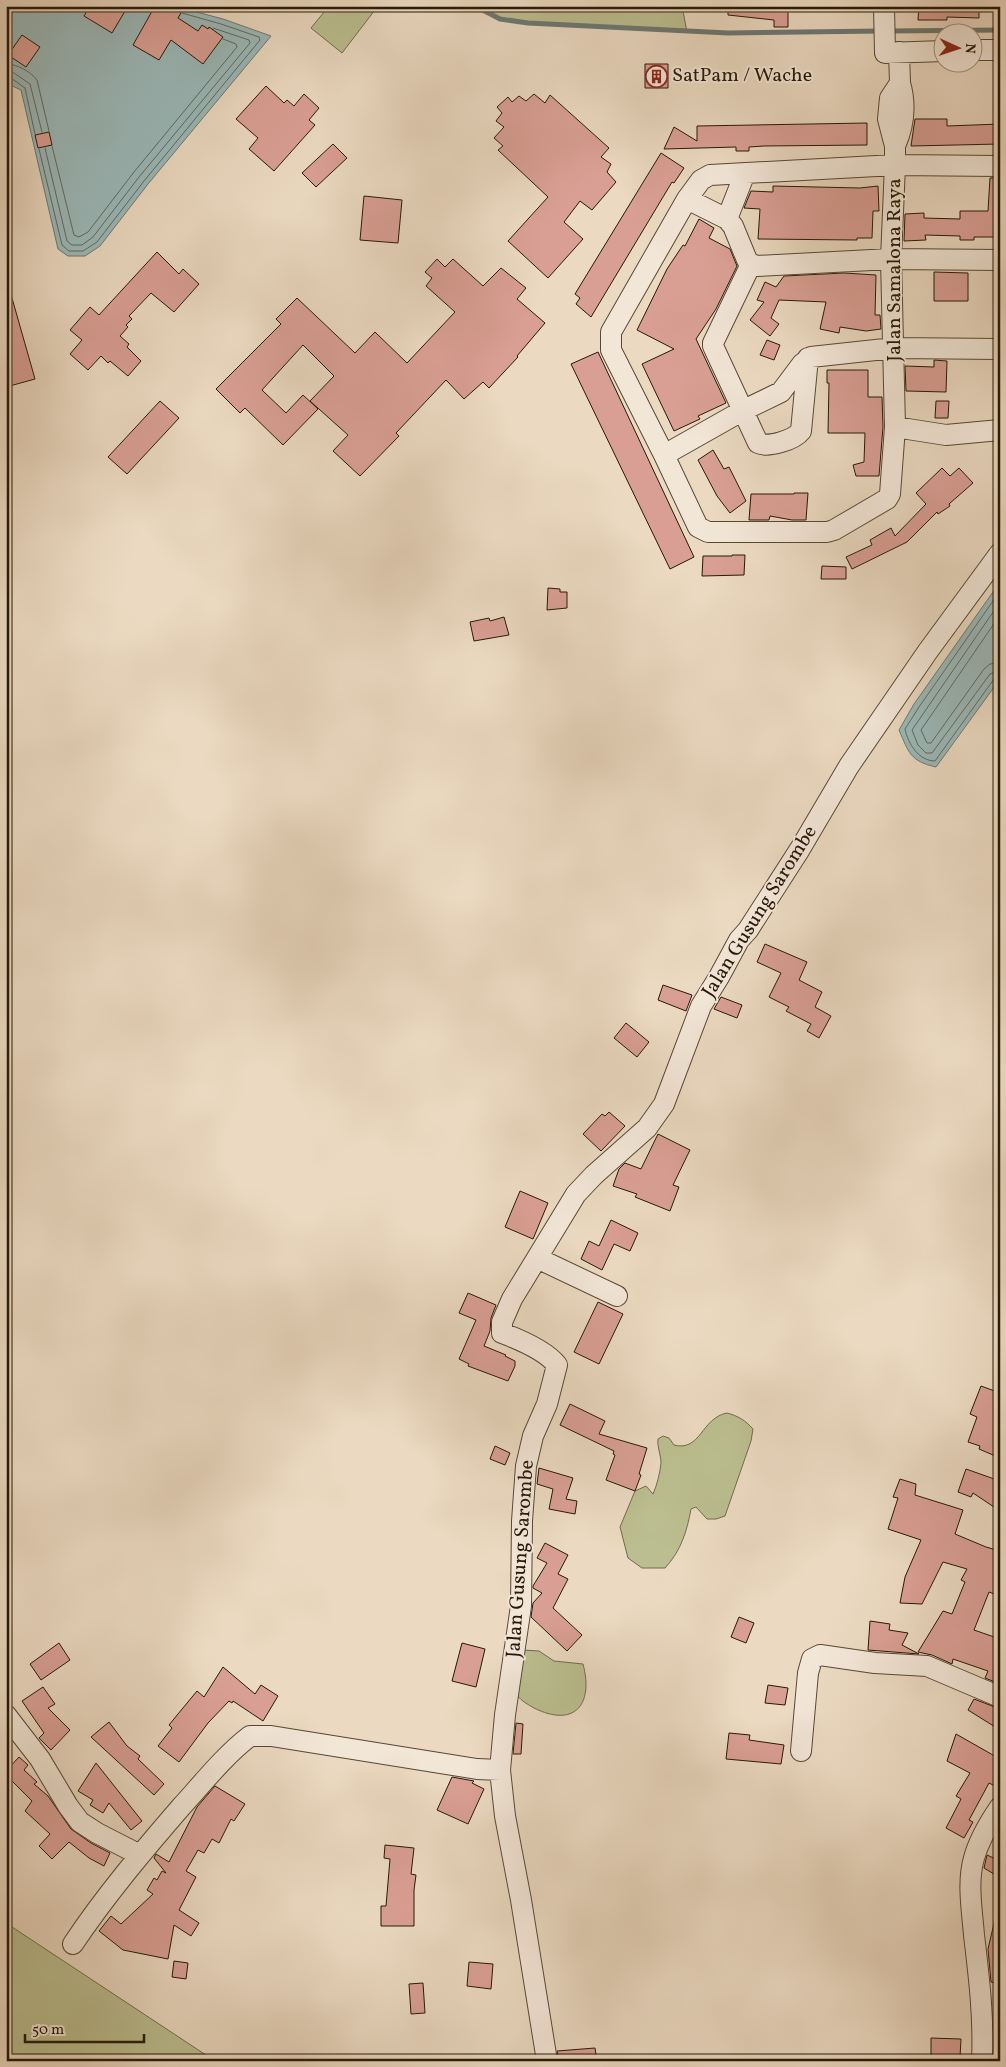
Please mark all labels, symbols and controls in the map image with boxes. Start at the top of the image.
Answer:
north arrow [934,22,984,72]
text: N [960,43,979,54]
place label: SatPam / Wache [672,62,812,90]
building icon: SatPam / Wache [644,64,668,88]
street label: Jalan Samalona Raya [881,178,909,362]
street label: Jalan Gusung Sarombe [696,820,824,1004]
street label: Jalan Gusung Sarombe [500,1459,542,1659]
scale bar [25,2012,144,2044]
text: 50 m [32,2020,64,2041]

